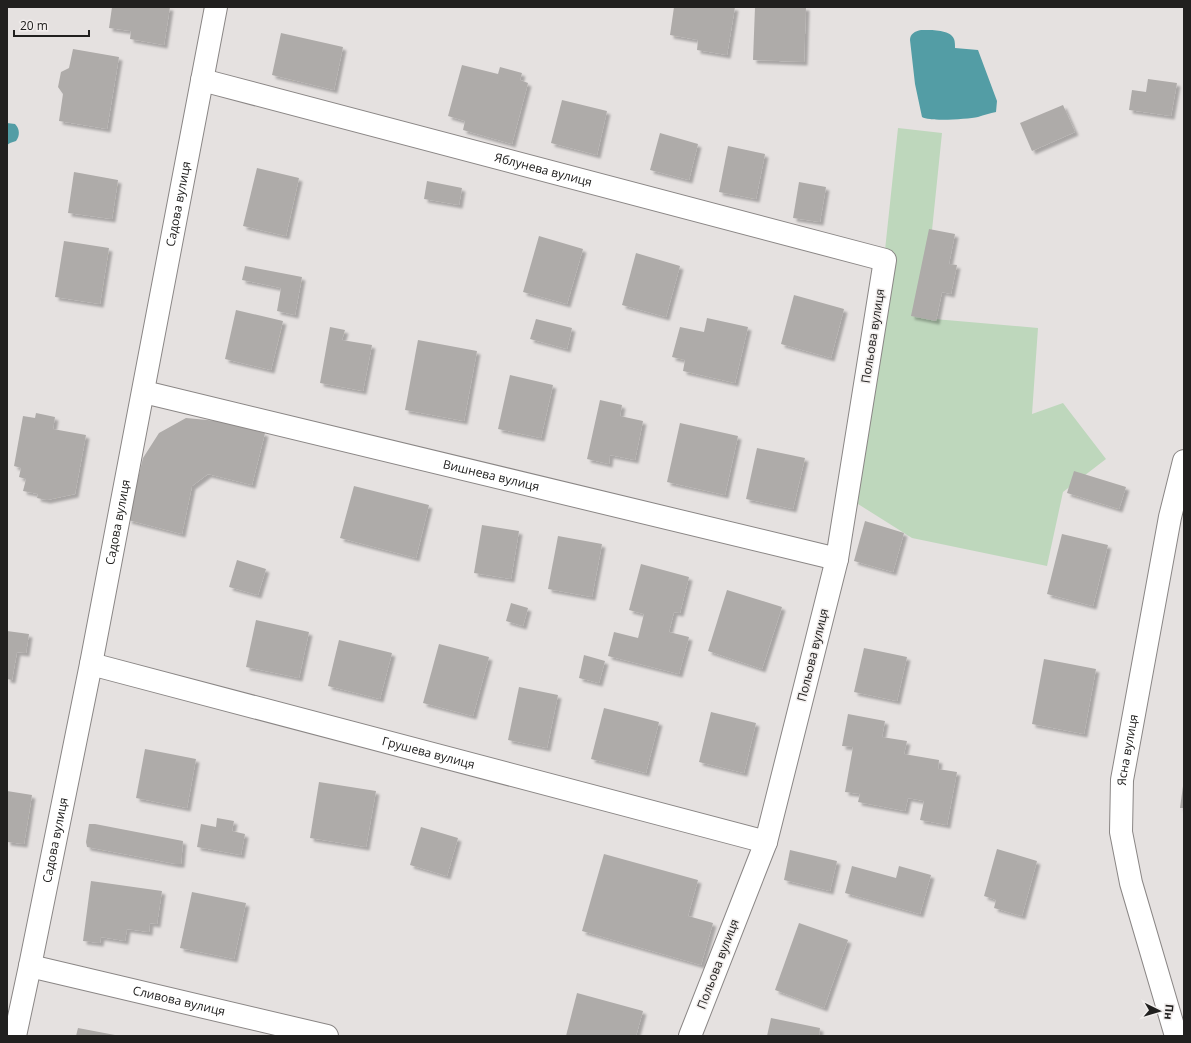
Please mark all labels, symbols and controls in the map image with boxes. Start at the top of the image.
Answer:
scale bar [14,12,89,38]
text: 20 m [20,17,48,34]
street label: Яблунева вулиця [493,148,594,190]
street label: Садова вулиця [162,160,194,248]
street label: Польова вулиця [857,287,888,384]
street label: Вишнева вулиця [441,455,541,495]
street label: Садова вулиця [101,478,134,566]
street label: Польова вулиця [793,607,832,703]
street label: Ясна вулиця [1113,713,1142,786]
street label: Грушева вулиця [380,732,477,773]
street label: Садова вулиця [38,796,72,884]
street label: Польова вулиця [693,916,743,1011]
street label: Сливова вулиця [131,982,227,1020]
north arrow [1139,991,1179,1031]
text: Пн [1161,1004,1178,1020]

